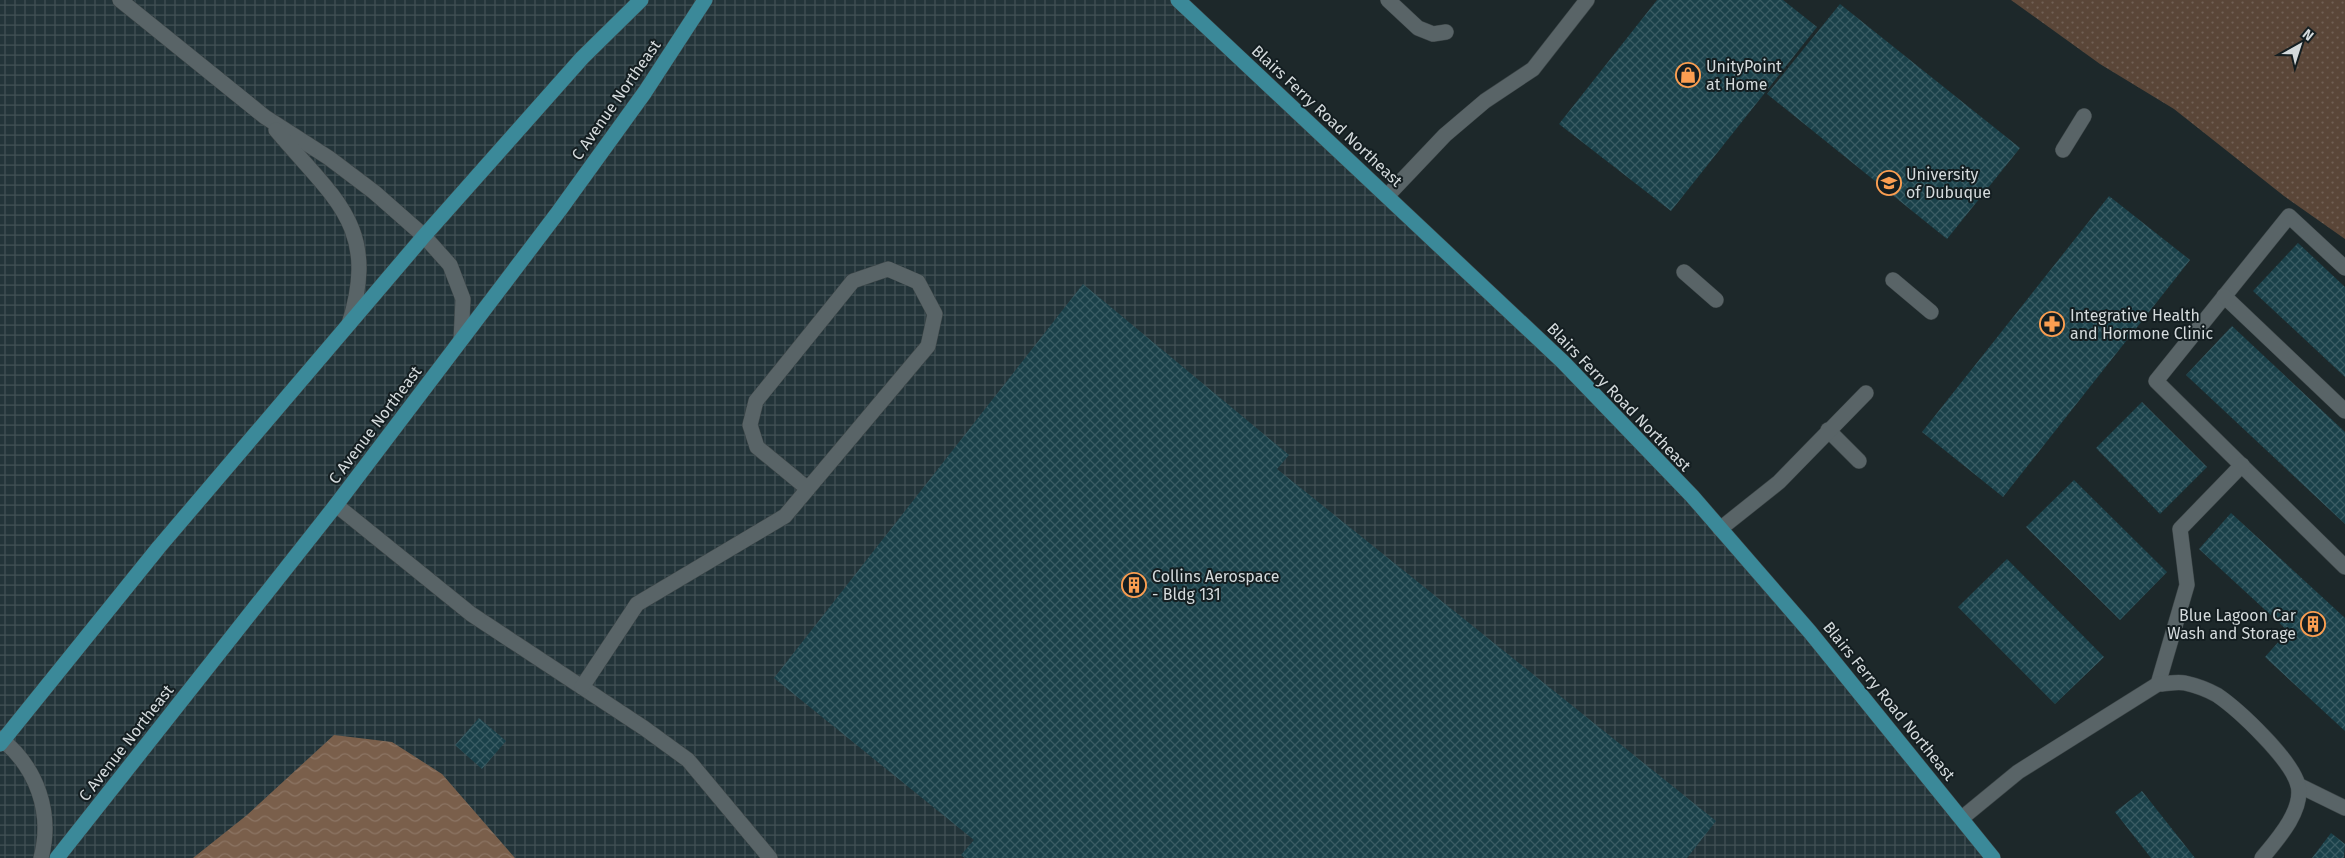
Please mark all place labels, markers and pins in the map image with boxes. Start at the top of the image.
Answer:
place label: UnityPoint at Home [1706,57,1782,94]
shop icon: UnityPoint at Home [1675,62,1701,88]
place label: University of Dubuque [1906,165,1991,202]
school or university icon: University of Dubuque [1876,170,1902,196]
place label: Integrative Health and Hormone Clinic [2070,306,2214,343]
pharmacy icon: Integrative Health and Hormone Clinic [2039,311,2065,337]
place label: Collins Aerospace - Bldg 131 [1152,567,1279,604]
building icon: Collins Aerospace - Bldg 131 [1121,572,1147,598]
place label: Blue Lagoon Car Wash and Storage [2167,606,2297,643]
building icon: Blue Lagoon Car Wash and Storage [2300,611,2326,637]

